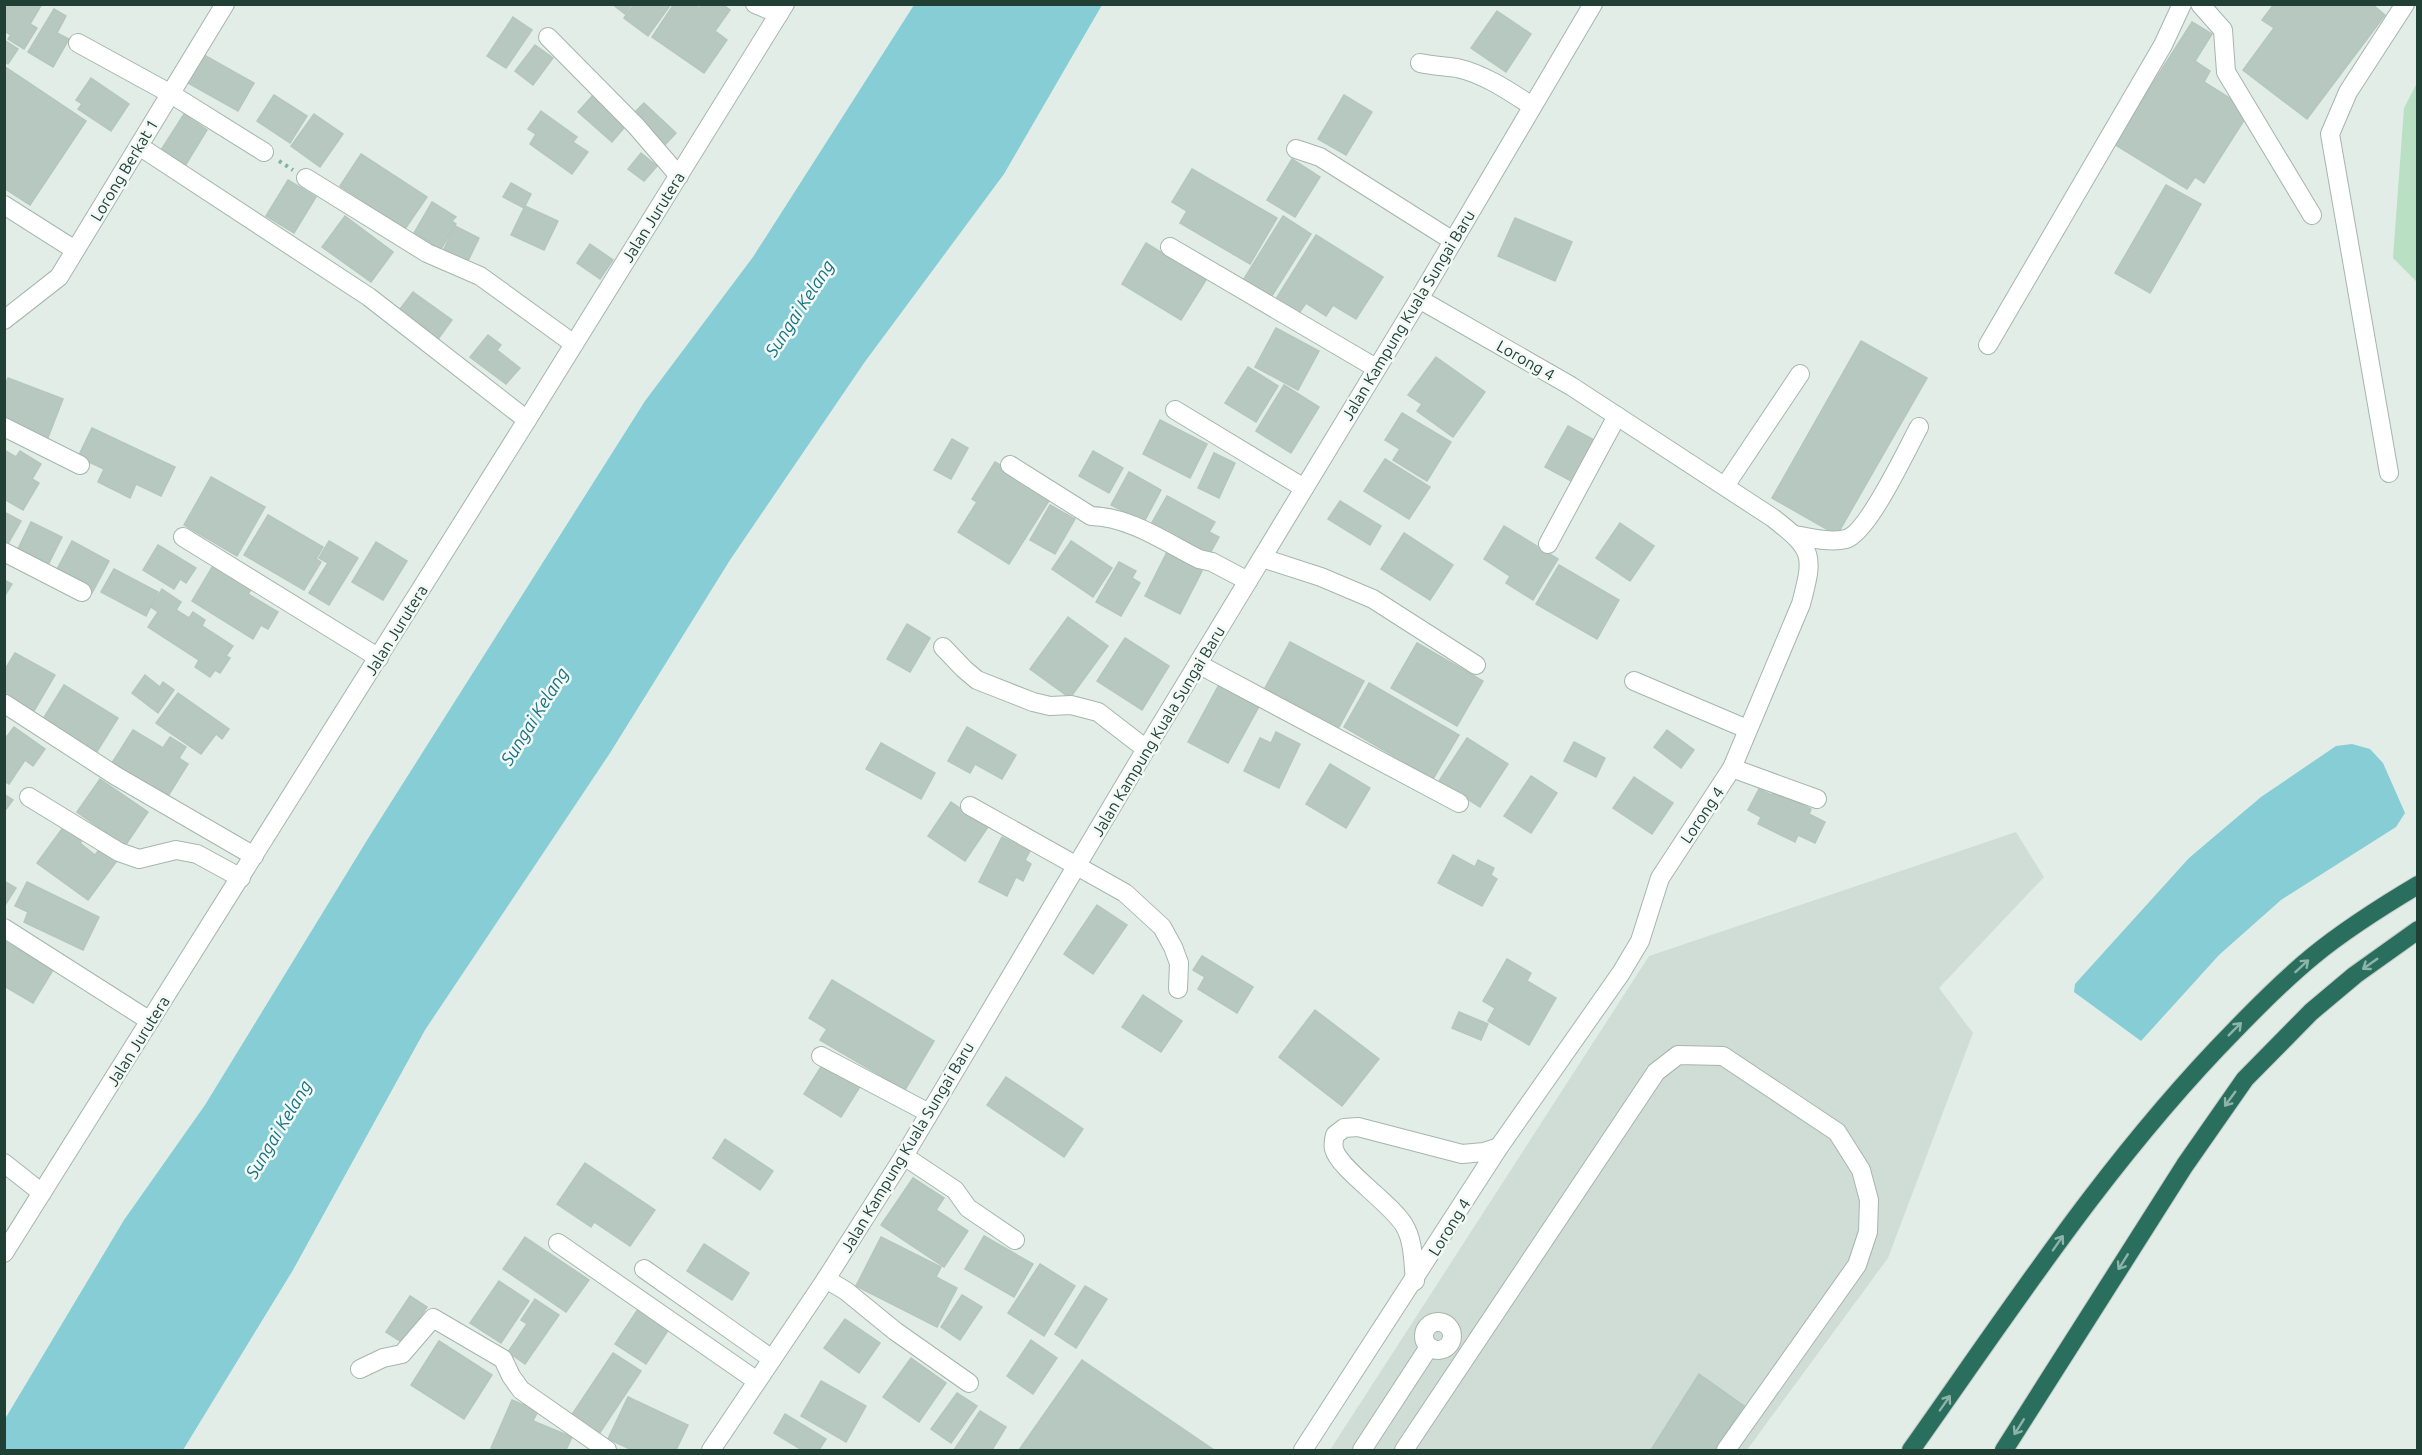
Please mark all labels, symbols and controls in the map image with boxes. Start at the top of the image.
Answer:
street label: Lorong Berkat 1 [87,116,161,224]
street label: Jalan Jurutera [618,169,688,265]
street label: Jalan Kampung Kuala Sungai Baru [1338,207,1478,423]
water label: Sungai Kelang [760,256,838,361]
street label: Lorong 4 [1494,336,1558,384]
street label: Jalan Jurutera [361,582,431,678]
street label: Jalan Kampung Kuala Sungai Baru [1088,623,1228,839]
water label: Sungai Kelang [496,663,572,769]
street label: Lorong 4 [1677,783,1727,847]
one-way arrow [2362,958,2378,971]
one-way arrow [2294,959,2309,973]
street label: Jalan Jurutera [103,993,173,1089]
one-way arrow [2228,1021,2243,1036]
street label: Jalan Kampung Kuala Sungai Baru [837,1039,977,1255]
water label: Sungai Kelang [240,1076,315,1183]
one-way arrow [2224,1091,2236,1107]
street label: Lorong 4 [1424,1195,1474,1259]
one-way arrow [2051,1236,2064,1252]
one-way arrow [2117,1254,2130,1271]
one-way arrow [1939,1395,1951,1411]
one-way arrow [2013,1418,2025,1435]

